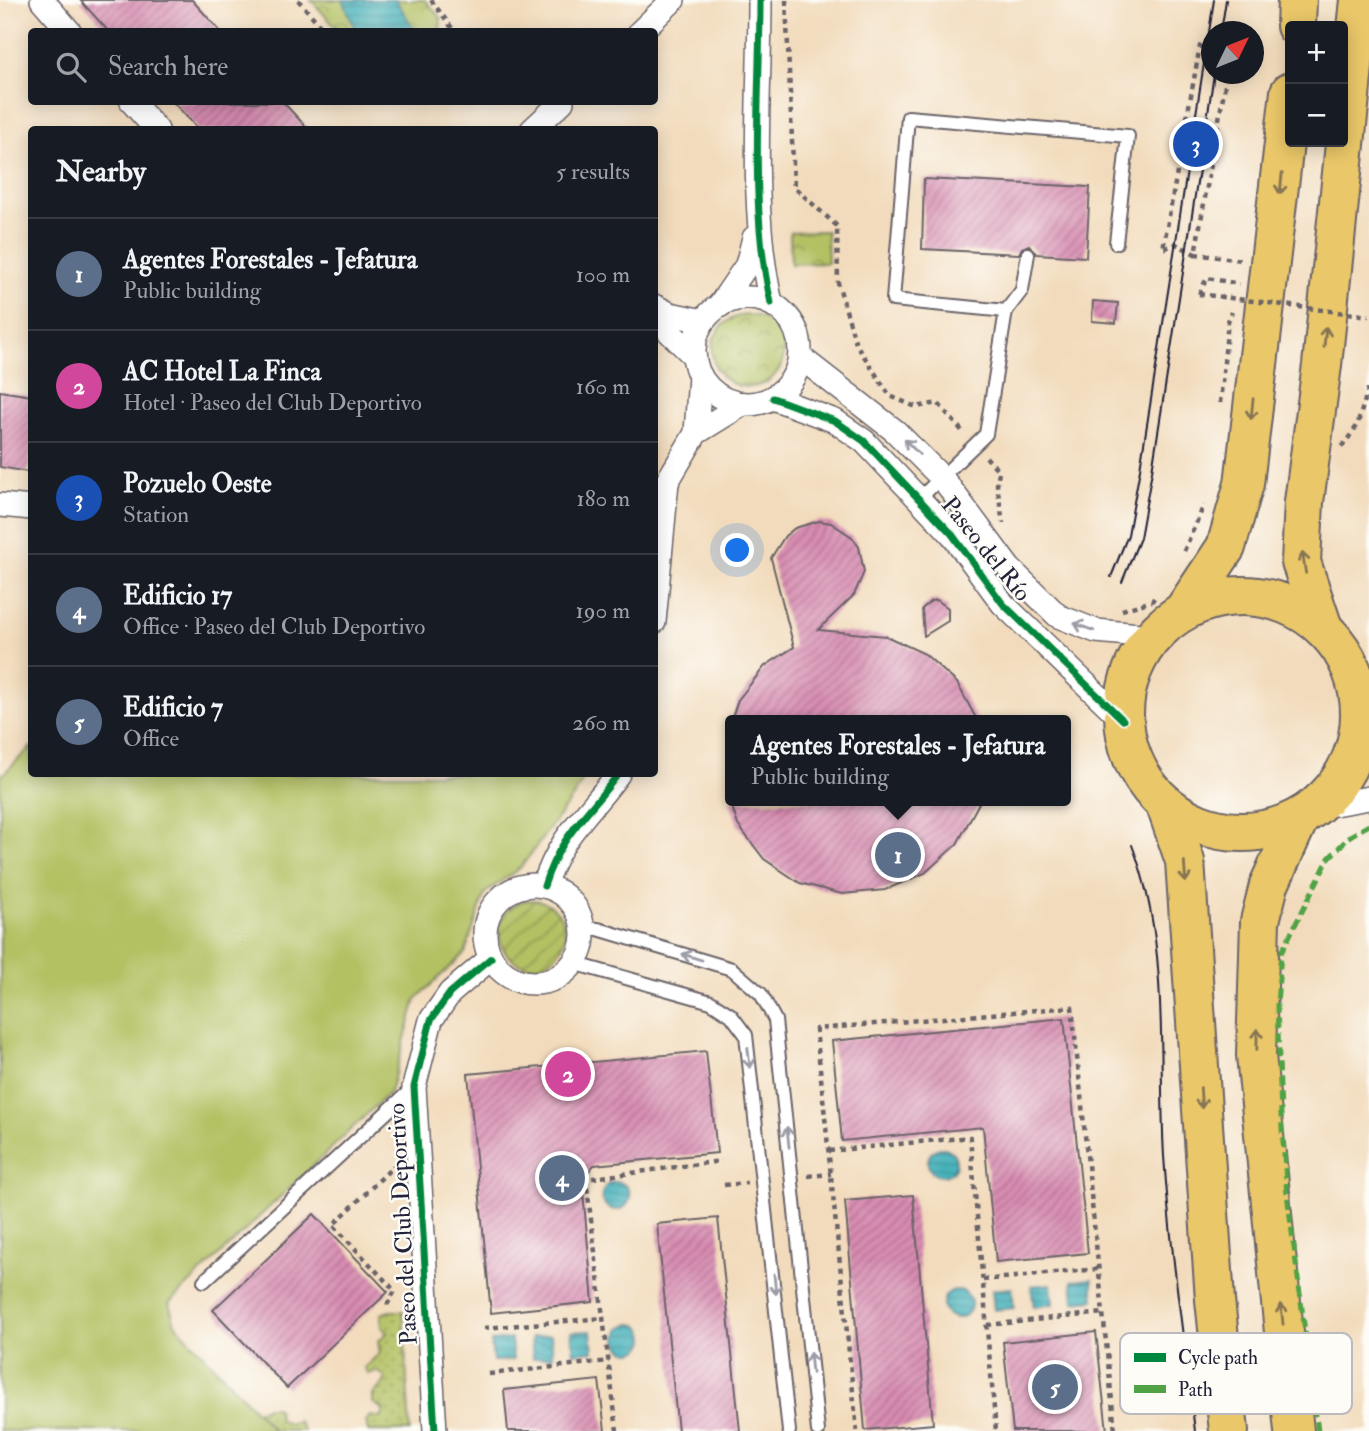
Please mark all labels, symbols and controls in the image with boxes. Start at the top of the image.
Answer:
north arrow [1201,21,1264,84]
map controls [1285,21,1348,147]
button: + [1285,21,1348,84]
search box [28,28,658,105]
icon: search [52,48,90,86]
text: Search here [108,51,228,83]
button: − [1285,84,1348,147]
pin: 3 [1173,118,1219,170]
text: Nearby [56,153,146,190]
text: 5 results [556,157,630,186]
one-way arrow [1274,172,1287,195]
text: Agentes Forestales - Jefatura [123,244,417,276]
text: 1 [75,260,83,289]
text: 100 m [576,260,630,289]
text: Public building [123,276,261,305]
one-way arrow [1319,326,1332,349]
text: AC Hotel La Finca [123,356,321,388]
text: 2 [73,372,85,401]
text: 160 m [576,372,630,401]
text: Hotel · Paseo del Club Deportivo [123,388,422,417]
one-way arrow [1245,398,1258,420]
one-way arrow [904,439,921,456]
text: Pozuelo Oeste [123,468,272,500]
text: 3 [75,484,83,513]
text: 180 m [577,484,630,513]
street label: Paseo del Río [934,490,1038,608]
text: Station [123,500,189,529]
your location [720,533,754,567]
one-way arrow [1297,552,1310,574]
text: Edificio 17 [123,580,232,612]
text: 4 [73,596,85,625]
text: 190 m [576,596,630,625]
text: Office · Paseo del Club Deportivo [123,612,425,641]
one-way arrow [1074,619,1095,632]
text: Edificio 7 [123,692,223,724]
text: 5 [74,708,84,737]
text: 260 m [572,708,630,737]
popup [725,715,1071,806]
text: Office [123,724,179,753]
text: Agentes Forestales - Jefatura [751,730,1045,762]
text: Public building [751,762,889,791]
pin: 1 [875,829,921,881]
one-way arrow [1179,860,1192,882]
one-way arrow [681,949,703,962]
one-way arrow [1250,1028,1263,1051]
one-way arrow [743,1046,756,1069]
pin: 2 [545,1048,591,1100]
one-way arrow [1194,1087,1207,1110]
street label: Paseo del Club Deportivo [381,1102,425,1346]
one-way arrow [781,1126,794,1149]
pin: 4 [539,1152,585,1204]
one-way arrow [768,1272,781,1295]
one-way arrow [1275,1304,1288,1326]
legend [1120,1333,1352,1414]
text: Cycle path [1178,1346,1258,1371]
one-way arrow [804,1352,817,1375]
pin: 5 [1032,1361,1078,1413]
text: Path [1178,1378,1213,1402]

